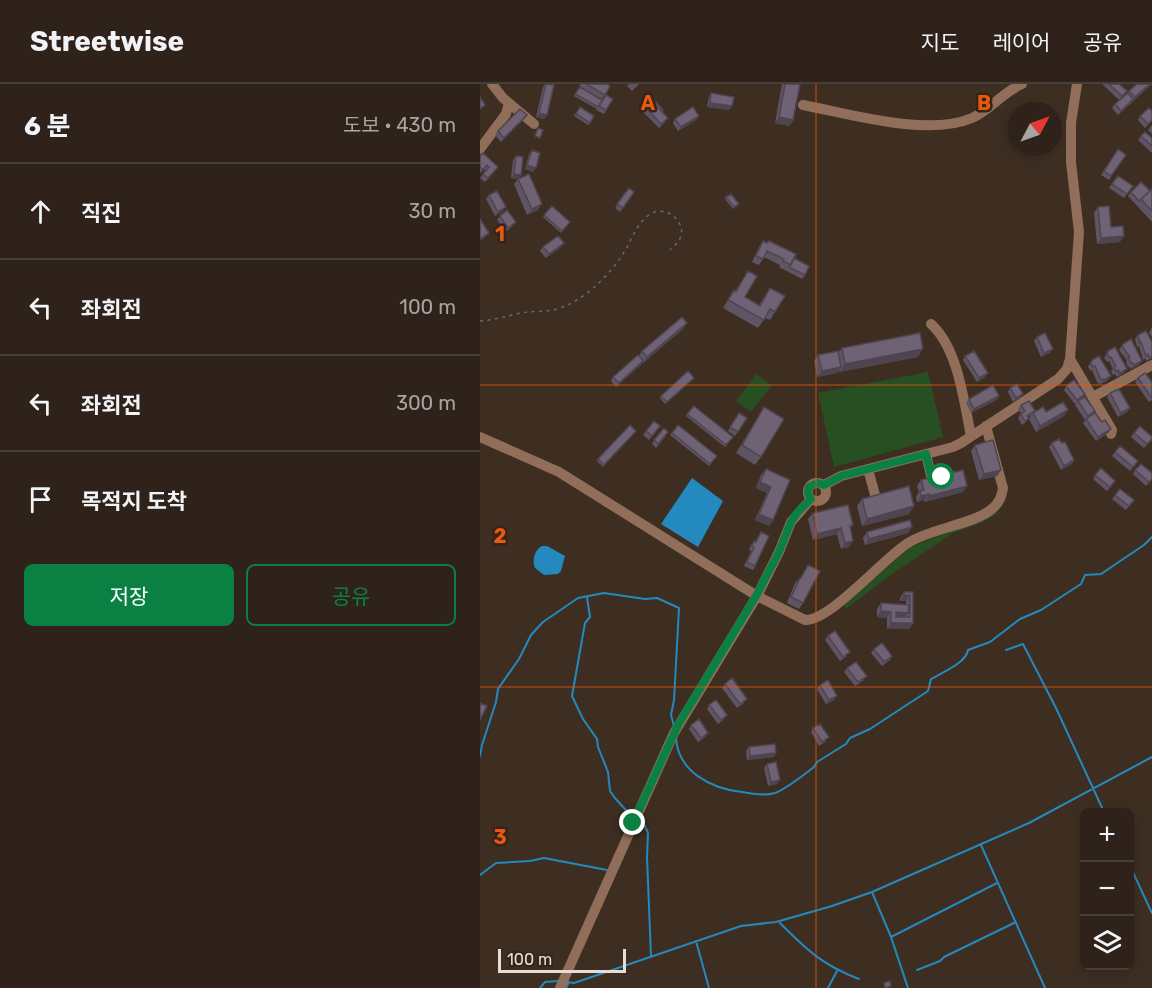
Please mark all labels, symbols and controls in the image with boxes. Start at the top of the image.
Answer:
text: Streetwise [30,25,184,58]
text: 지도 [921,30,959,55]
text: 레이어 [992,30,1050,55]
text: 공유 [1083,30,1122,55]
text: A [641,91,656,115]
text: B [977,91,991,115]
north arrow [1008,102,1062,156]
text: 6 분 [24,111,70,142]
text: 도보 · 430 m [343,113,456,137]
icon: ahead [24,195,57,228]
text: 30 m [409,199,456,223]
text: 직진 [81,200,121,227]
text: 1 [495,222,505,246]
icon: left [24,291,57,324]
text: 100 m [399,295,456,319]
text: 좌회전 [81,296,142,323]
icon: left [24,387,57,420]
text: 300 m [396,391,456,415]
text: 좌회전 [81,392,142,419]
route start [928,463,954,489]
icon: arrive [24,483,57,516]
text: 목적지 도착 [81,488,187,515]
text: 2 [494,524,507,548]
button: 저장 [24,564,234,626]
button: 공유 [246,564,456,626]
map controls [1080,808,1134,970]
button: + [1080,808,1134,862]
route end [619,809,645,835]
text: 3 [493,825,507,849]
button: − [1080,862,1134,916]
button: layers [1080,916,1134,970]
scale bar [498,946,626,974]
text: 100 m [507,950,552,969]

